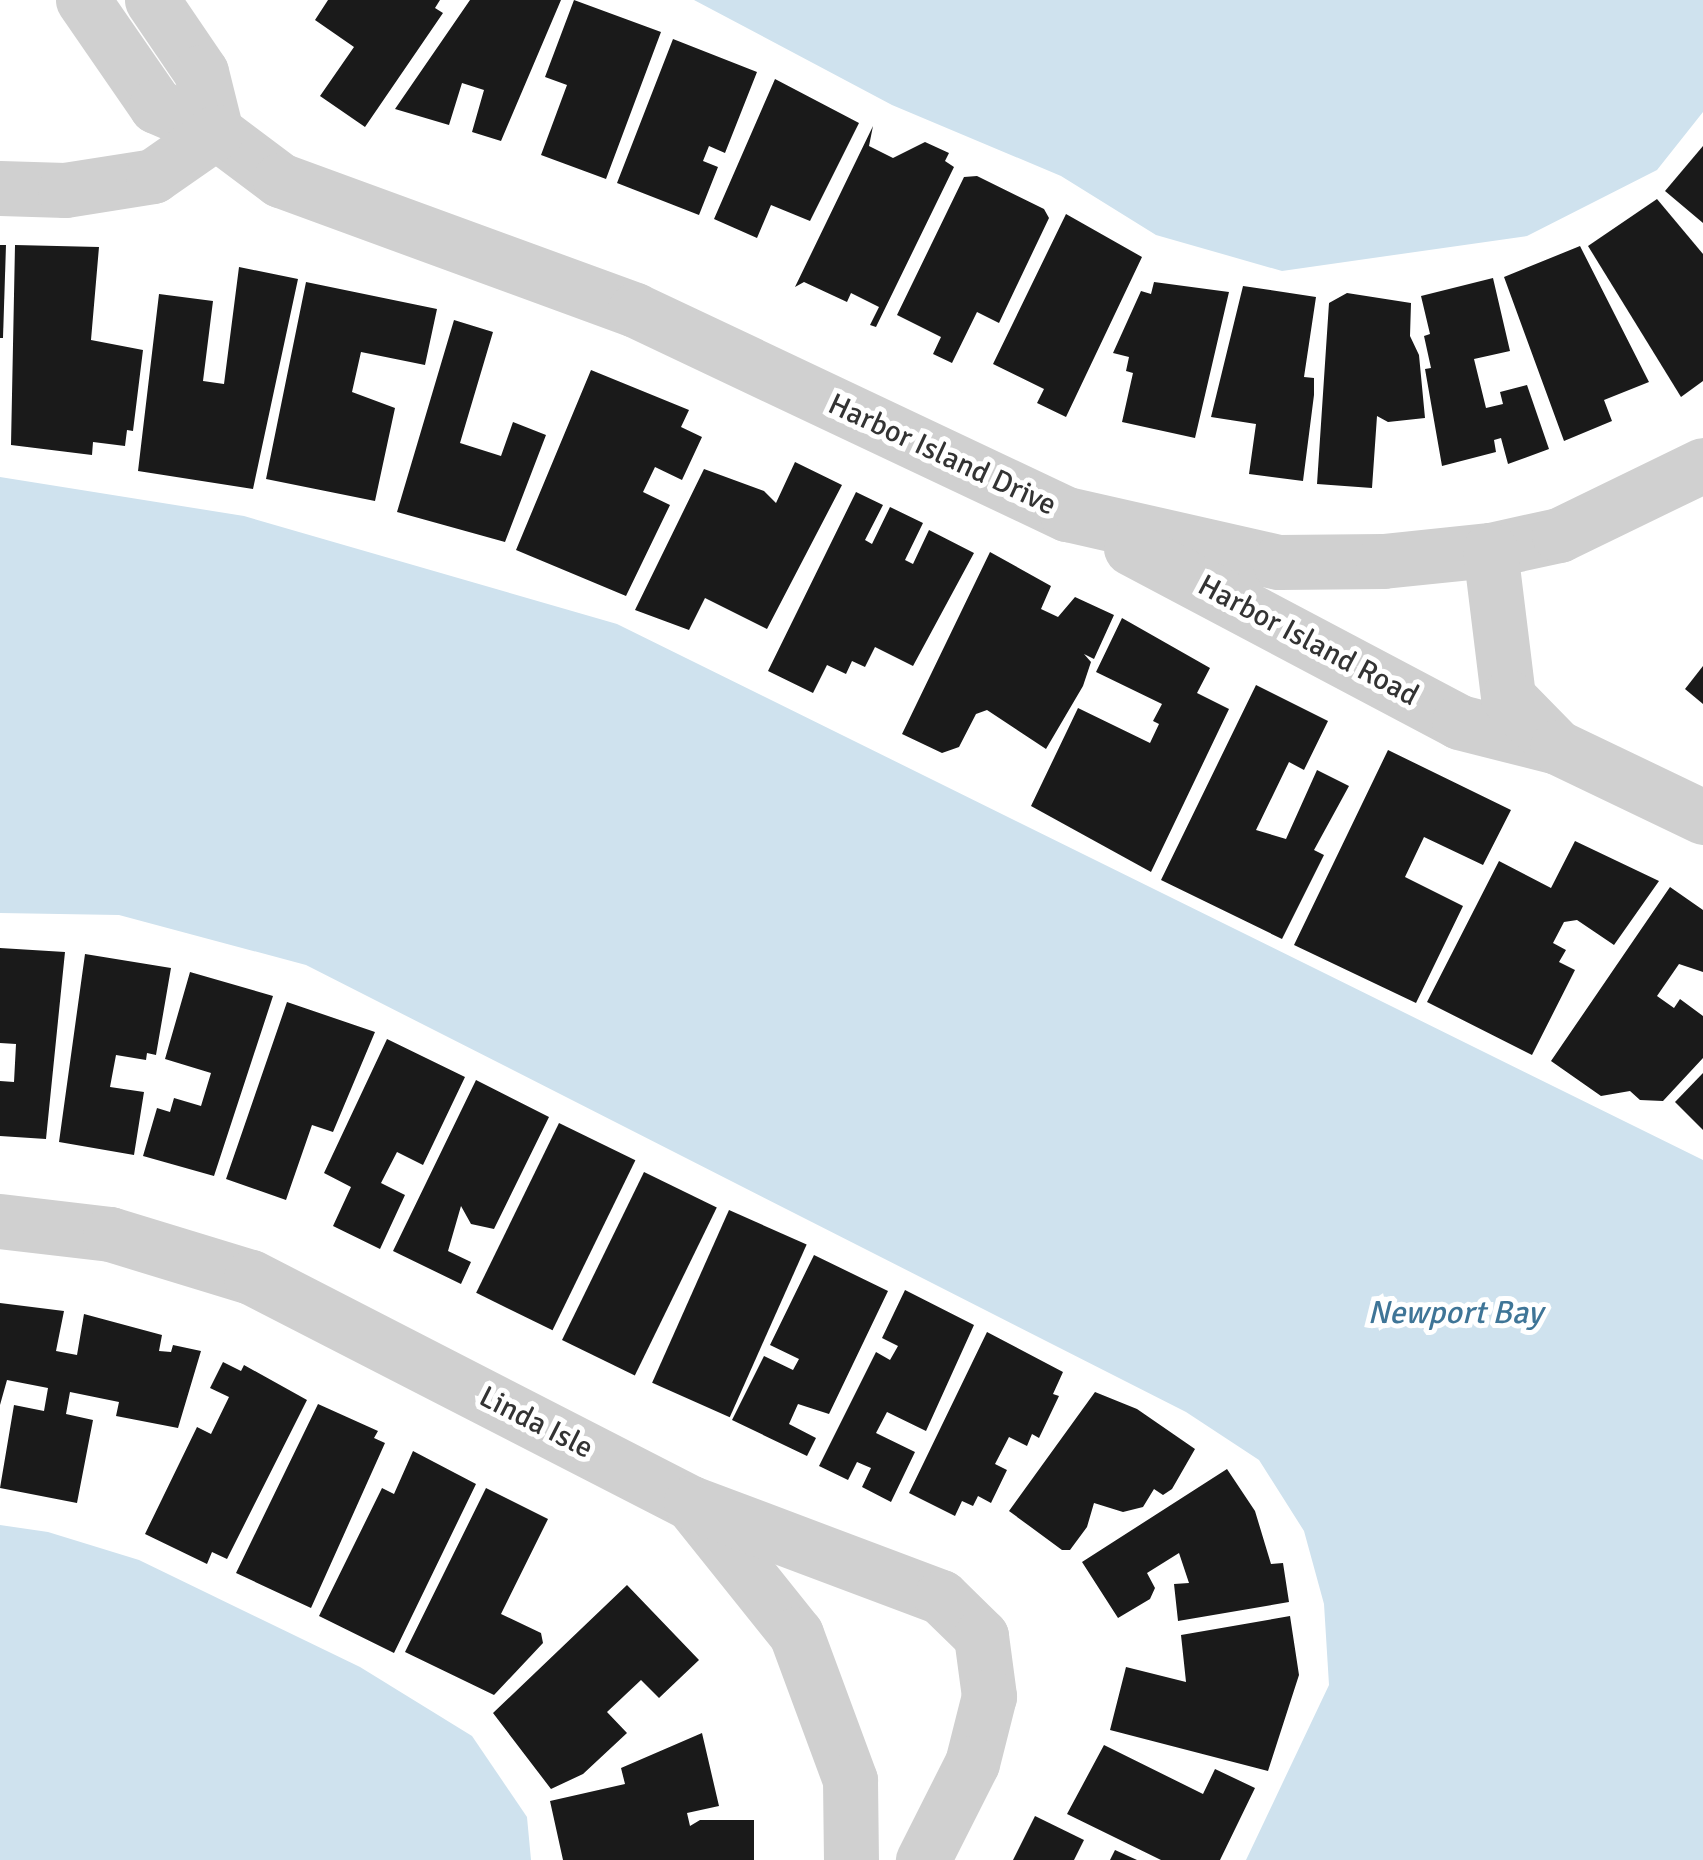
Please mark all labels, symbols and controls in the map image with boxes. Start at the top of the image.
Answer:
street label: Harbor Island Drive [822,386,1062,524]
street label: Harbor Island Road [1192,568,1424,714]
water label: Newport Bay [1368,1294,1542,1332]
street label: Linda Isle [473,1379,599,1467]

